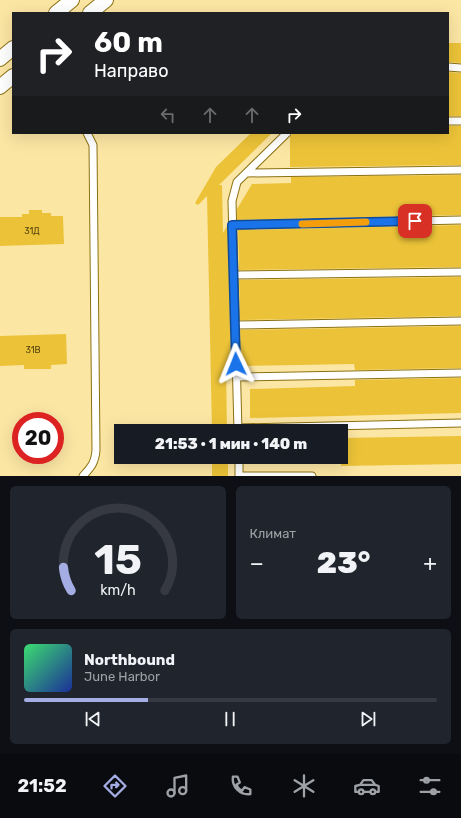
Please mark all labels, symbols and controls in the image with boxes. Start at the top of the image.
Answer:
text: 60 m [94,26,163,59]
icon: right [28,28,80,80]
text: Направо [94,60,169,82]
icon: left [157,104,179,126]
icon: ahead [199,104,221,126]
icon: ahead [241,104,263,126]
icon: right [283,104,305,126]
pin [398,204,432,238]
icon: arrive [404,210,426,232]
house number: 31Д [24,226,40,236]
position arrow [215,343,257,385]
house number: 31В [25,345,41,355]
speed limit sign: 20 [12,412,64,464]
text: 21:53 · 1 мин · 140 m [155,435,307,453]
text: Климат [250,526,296,541]
text: 15 [94,534,142,583]
text: 23° [317,545,370,581]
text: − [250,550,264,577]
text: + [423,550,437,577]
text: km/h [100,581,136,598]
text: Northbound [84,651,175,669]
text: June Harbor [84,669,160,684]
icon: previous [82,708,104,730]
icon: pause [219,708,241,730]
icon: next [357,708,379,730]
icon: directions [101,772,129,800]
icon: music [164,772,192,800]
icon: phone [227,772,255,800]
icon: climate [290,772,318,800]
icon: car [353,772,381,800]
icon: filters [416,772,444,800]
text: 21:52 [17,775,67,797]

